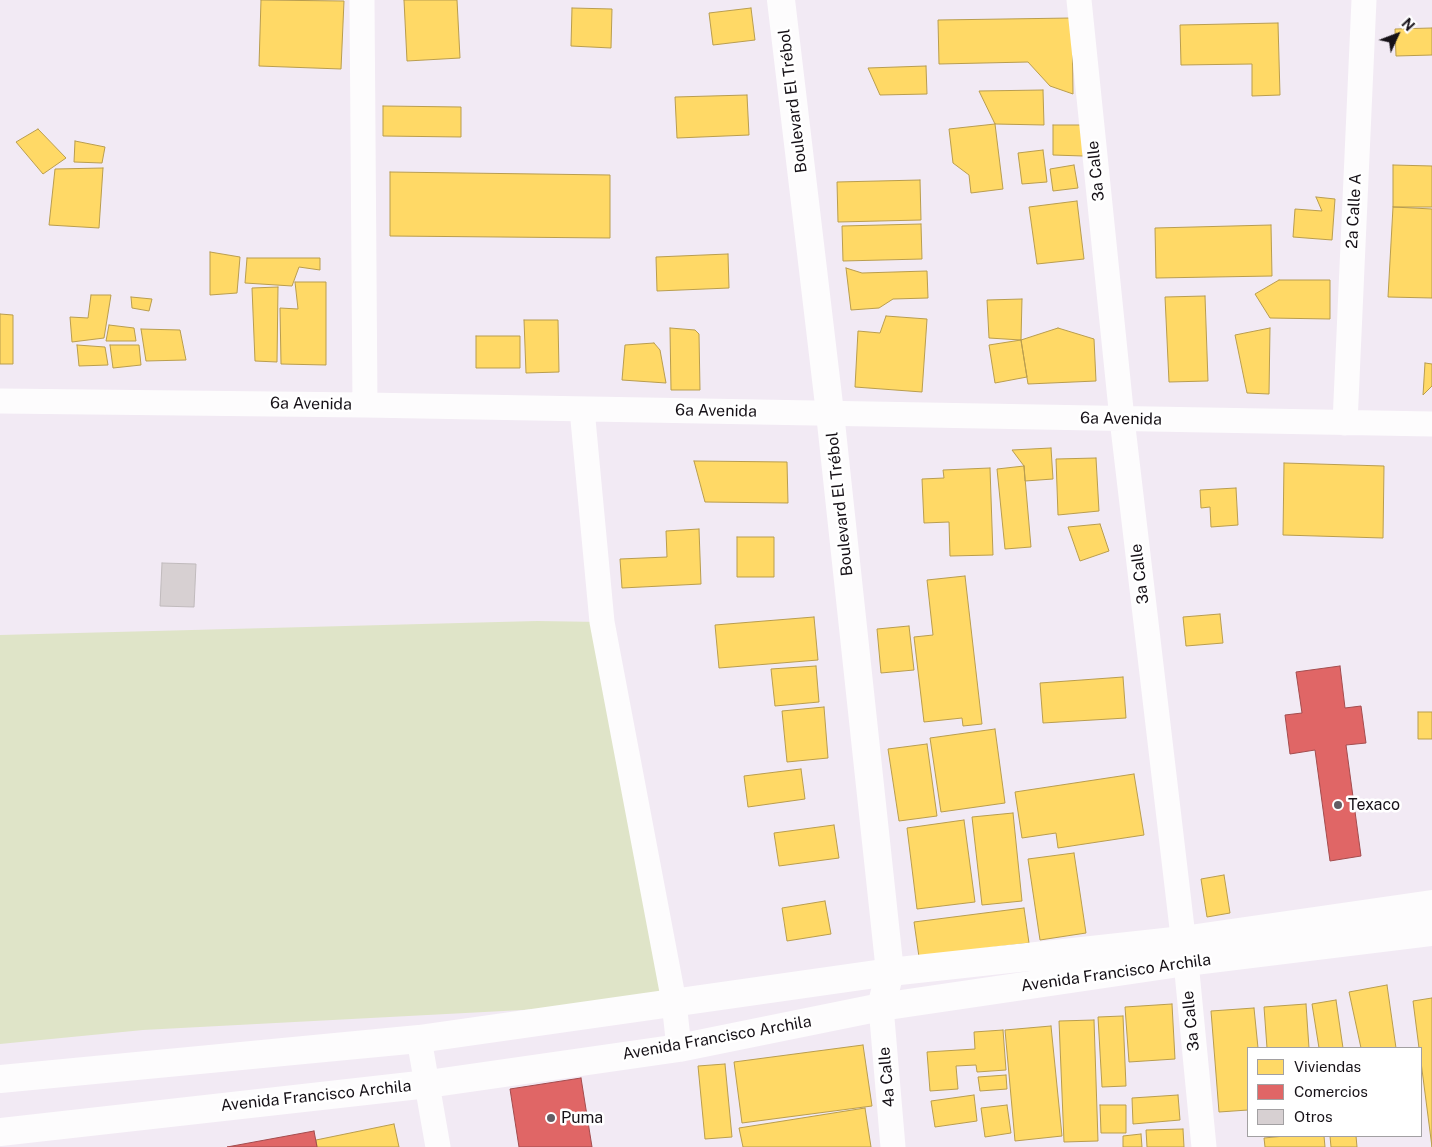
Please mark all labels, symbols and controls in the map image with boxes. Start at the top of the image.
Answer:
north arrow [1372,10,1422,60]
text: N [1398,15,1418,34]
street label: Boulevard El Trébol [775,28,811,174]
street label: 3a Calle [1083,140,1109,202]
street label: 2a Calle A [1342,173,1366,249]
street label: 6a Avenida [270,394,352,414]
street label: 6a Avenida [675,401,757,421]
street label: 6a Avenida [1080,409,1162,429]
street label: Boulevard El Trébol [823,431,857,577]
street label: 3a Calle [1127,543,1153,605]
place label: Texaco [1348,795,1400,815]
marker: Texaco [1332,799,1344,811]
street label: Avenida Francisco Archila [1020,950,1212,996]
street label: 3a Calle [1178,990,1204,1052]
street label: Avenida Francisco Archila [621,1012,813,1064]
street label: 4a Calle [875,1046,899,1108]
legend [1247,1047,1422,1137]
text: Viviendas [1294,1058,1361,1075]
street label: Avenida Francisco Archila [220,1076,412,1116]
text: Comercios [1294,1083,1368,1100]
place label: Puma [561,1108,603,1128]
text: Otros [1294,1108,1333,1125]
marker: Puma [545,1112,557,1124]

